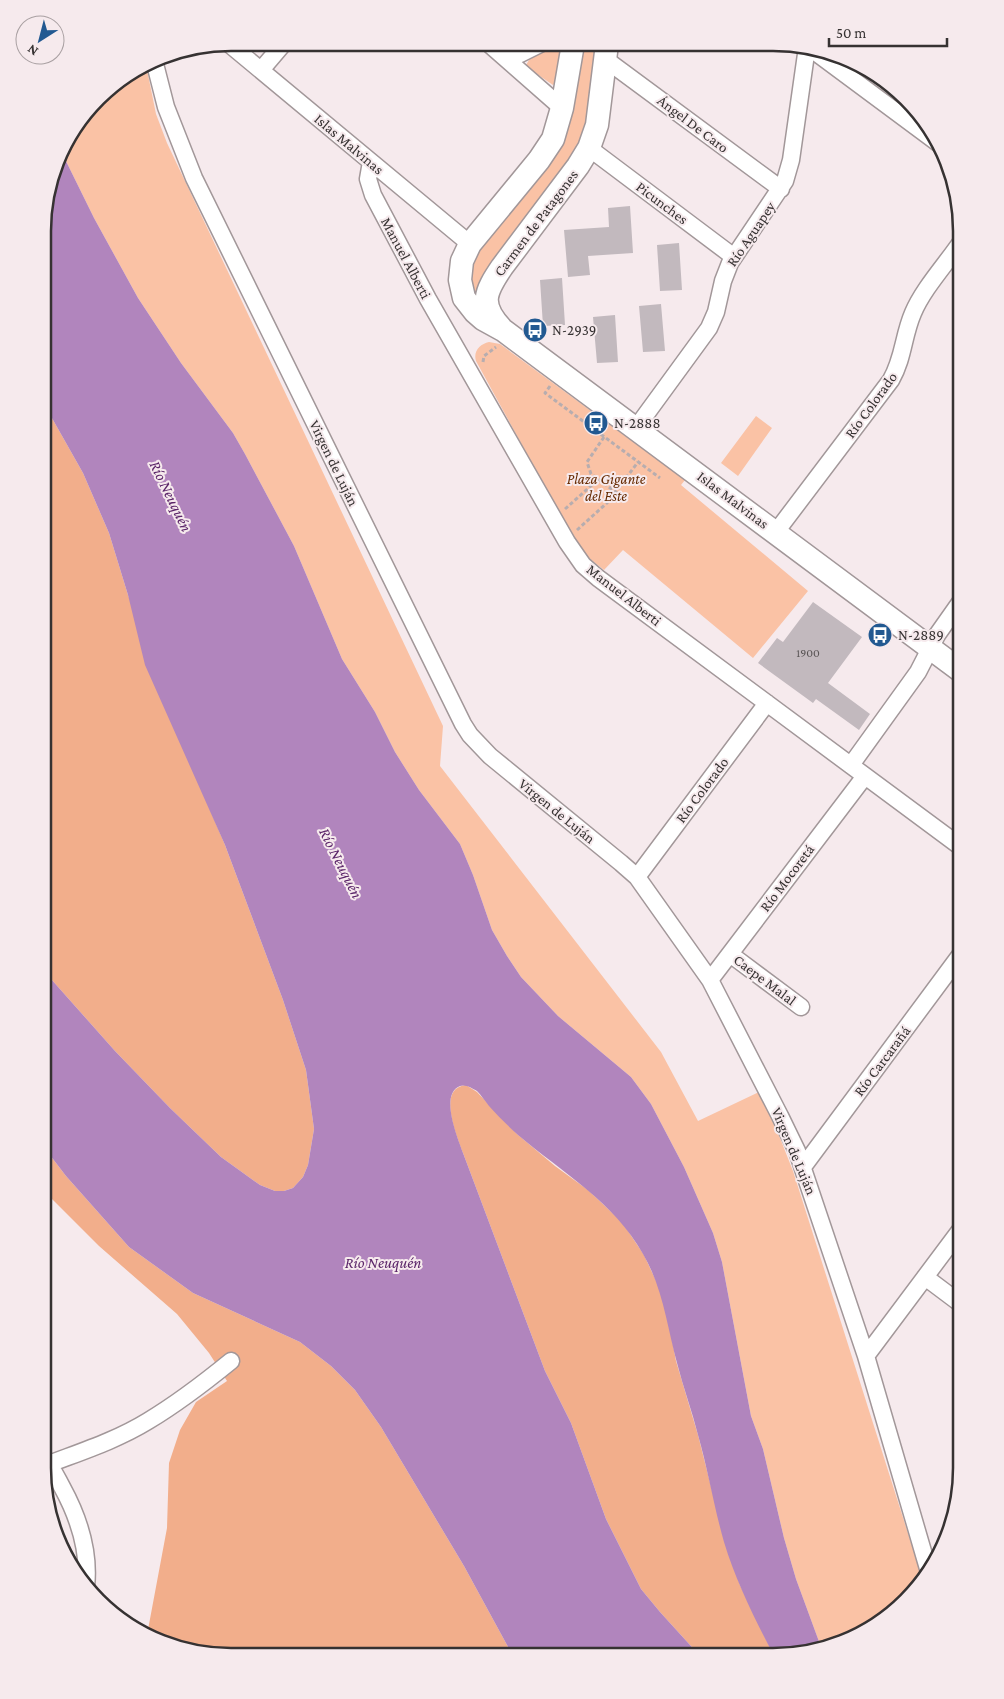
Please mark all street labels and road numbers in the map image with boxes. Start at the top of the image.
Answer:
street label: Ángel De Caro [654,92,732,157]
street label: Islas Malvinas [311,111,387,178]
street label: Carmen de Patagones [491,167,582,280]
street label: Picunches [633,178,691,228]
street label: Río Aguapey [724,199,779,270]
street label: Manuel Alberti [378,215,434,301]
street label: Río Colorado [842,369,900,441]
street label: Virgen de Luján [305,418,362,509]
street label: Islas Malvinas [694,468,772,532]
street label: Manuel Alberti [584,561,664,629]
street label: Río Colorado [672,754,732,826]
street label: Virgen de Luján [515,775,598,847]
street label: Río Mocoretá [757,841,817,915]
street label: Caepe Malal [730,951,799,1009]
street label: Río Carcarañá [851,1023,914,1099]
street label: Virgen de Luján [767,1105,820,1197]

